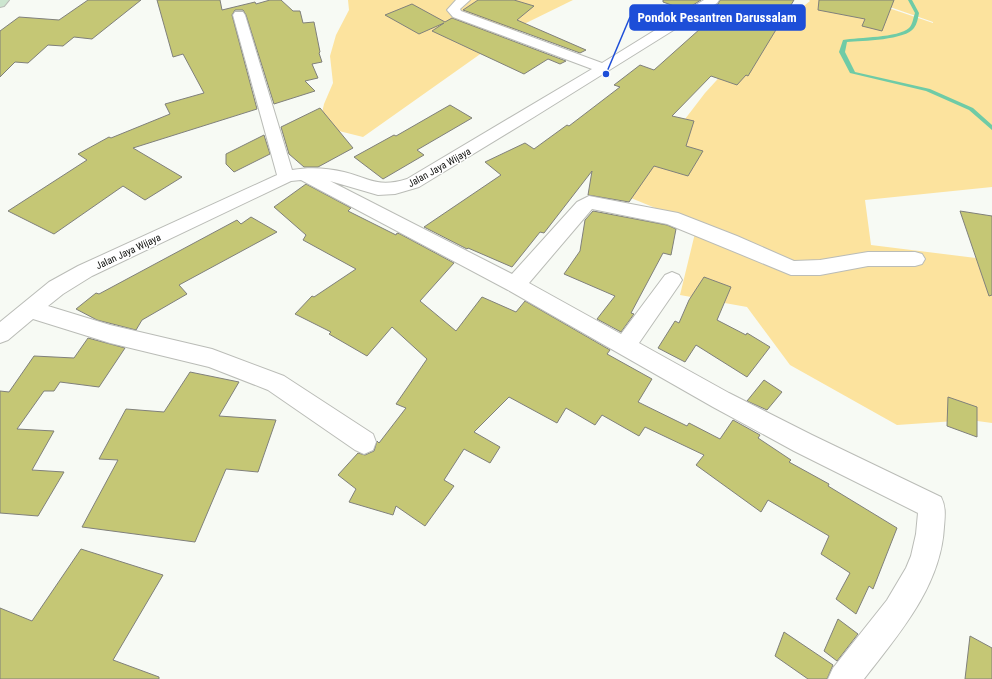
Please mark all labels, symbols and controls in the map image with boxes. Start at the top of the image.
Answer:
callout: Pondok Pesantren Darussalam [630,5,805,30]
text: Pondok Pesantren Darussalam [637,10,797,25]
street label: Jalan Jaya Wijaya [406,145,473,189]
street label: Jalan Jaya Wijaya [94,232,163,271]

